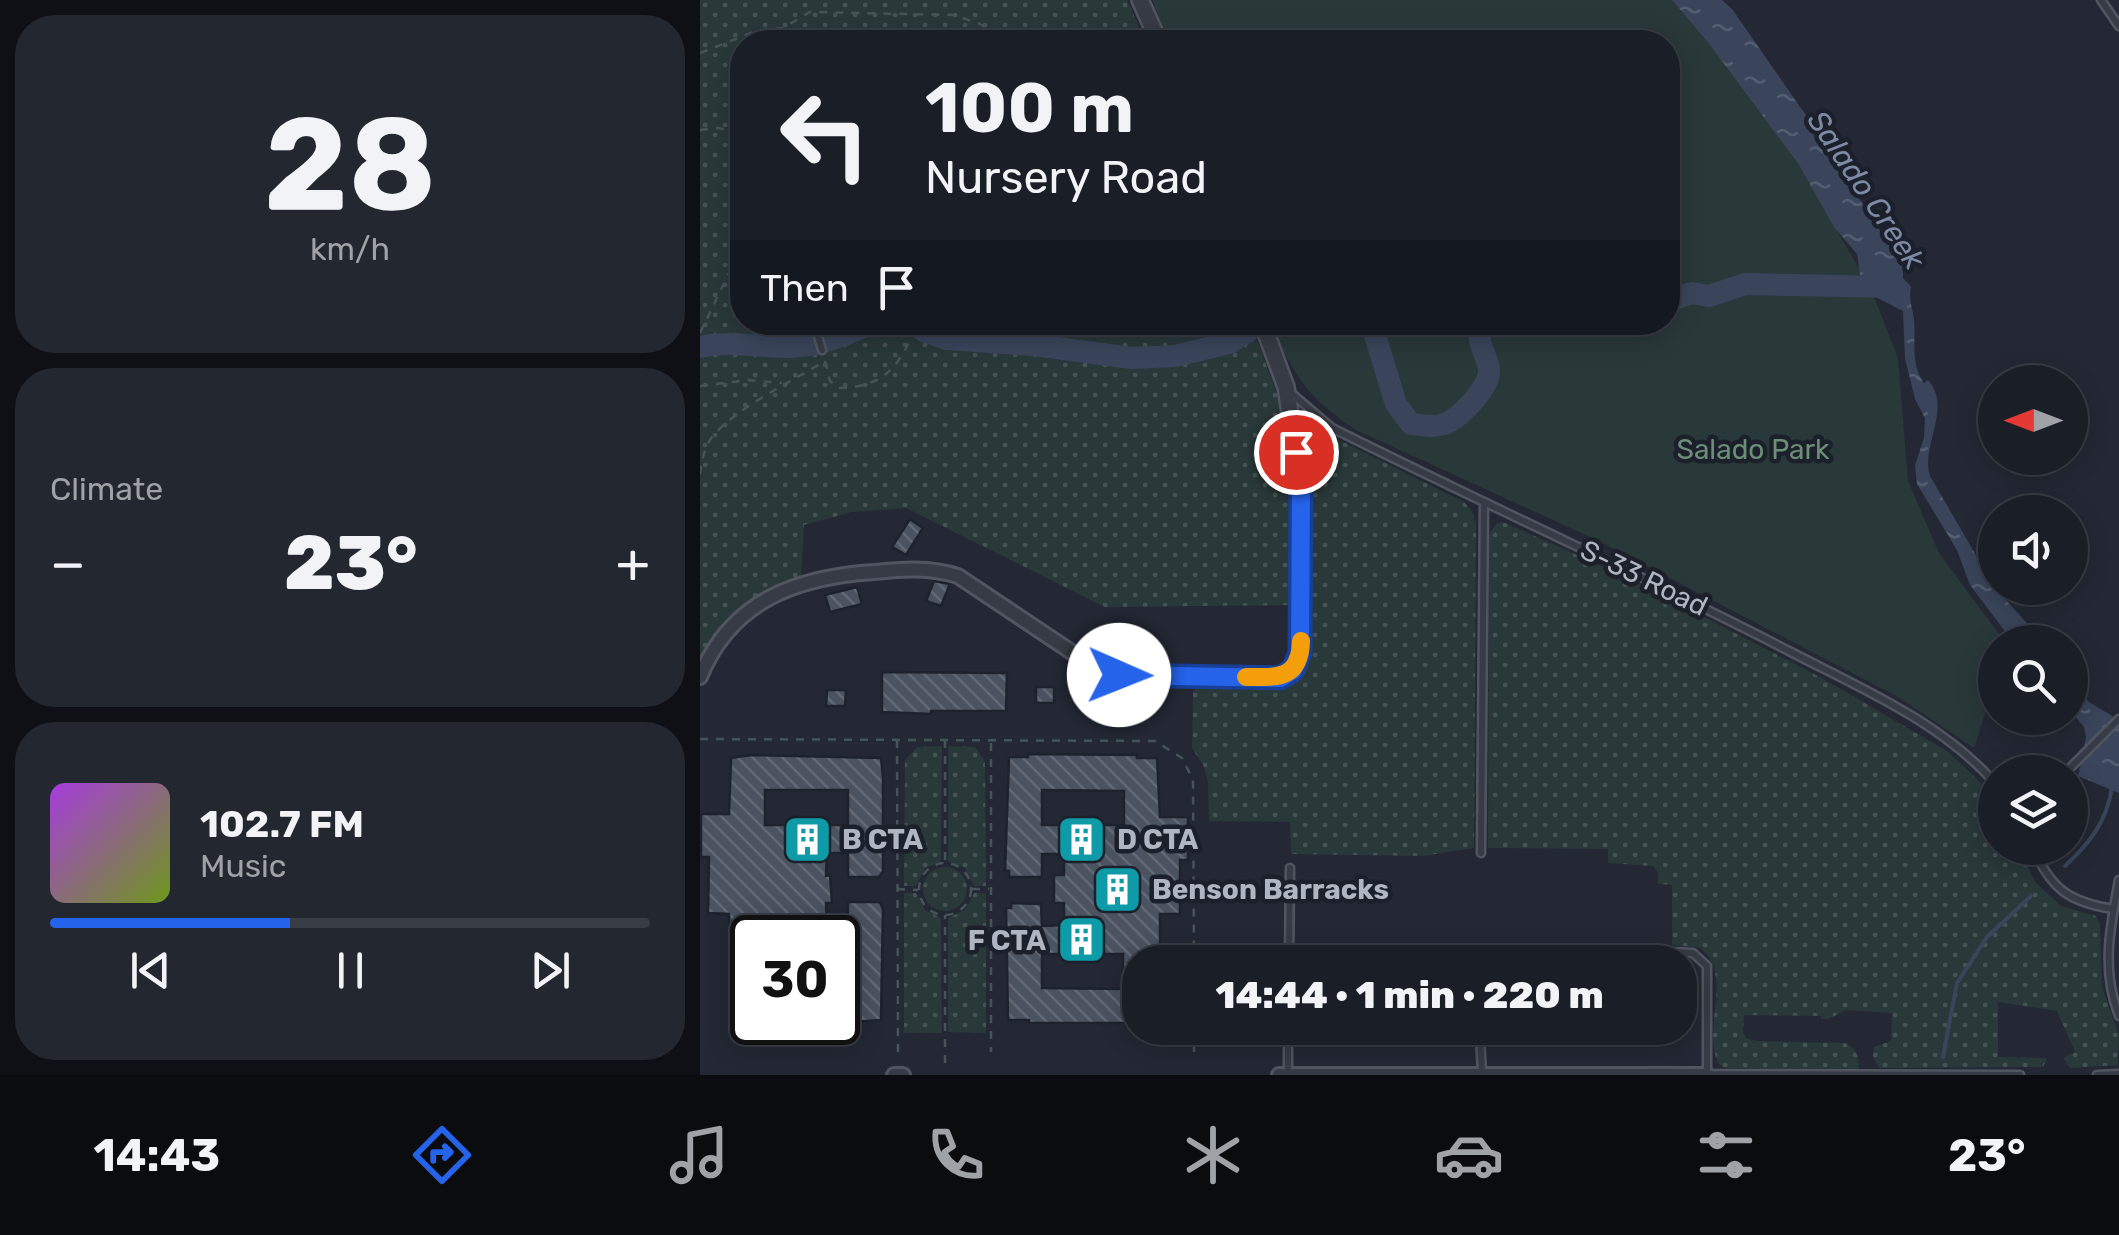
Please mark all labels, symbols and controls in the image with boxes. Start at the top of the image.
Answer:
text: 100 m [925,67,1134,150]
icon: left [760,70,890,200]
text: 28 [264,87,436,242]
water label: Salado Creek [1800,104,1933,277]
text: Nursery Road [925,151,1207,204]
text: km/h [310,230,390,268]
icon: arrive [869,260,924,315]
text: Then [760,265,849,311]
north arrow [1978,365,2088,475]
map controls [1978,365,2088,865]
pin [1254,410,1339,495]
icon: arrive [1269,425,1324,480]
park label: Salado Park [1677,433,1830,466]
text: Climate [50,470,163,508]
button: sound [1978,495,2088,605]
text: 23° [284,519,418,608]
text: − [50,531,86,596]
text: + [616,531,650,596]
street label: S-33 Road [1575,533,1713,623]
position arrow [1067,623,1171,727]
button: search [1978,625,2088,735]
button: layers [1978,755,2088,865]
text: 102.7 FM [200,801,364,847]
building icon: B CTA [781,813,833,865]
building icon: D CTA [1056,813,1108,865]
place label: B CTA [842,823,923,856]
place label: D CTA [1117,823,1198,856]
text: Music [200,847,286,885]
building icon: Benson Barracks [1091,863,1143,915]
place label: Benson Barracks [1152,873,1389,906]
building icon: F CTA [1055,914,1107,966]
speed limit sign: 30 [730,915,860,1045]
place label: F CTA [968,924,1046,957]
icon: previous [123,943,178,998]
icon: pause [323,943,378,998]
icon: next [523,943,578,998]
text: 14:44 · 1 min · 220 m [1215,972,1604,1018]
icon: directions [407,1120,477,1190]
icon: music [664,1120,734,1190]
icon: phone [921,1120,991,1190]
icon: climate [1178,1120,1248,1190]
icon: car [1434,1120,1504,1190]
icon: filters [1691,1120,1761,1190]
text: 14:43 [93,1129,220,1182]
text: 23° [1948,1129,2025,1182]

